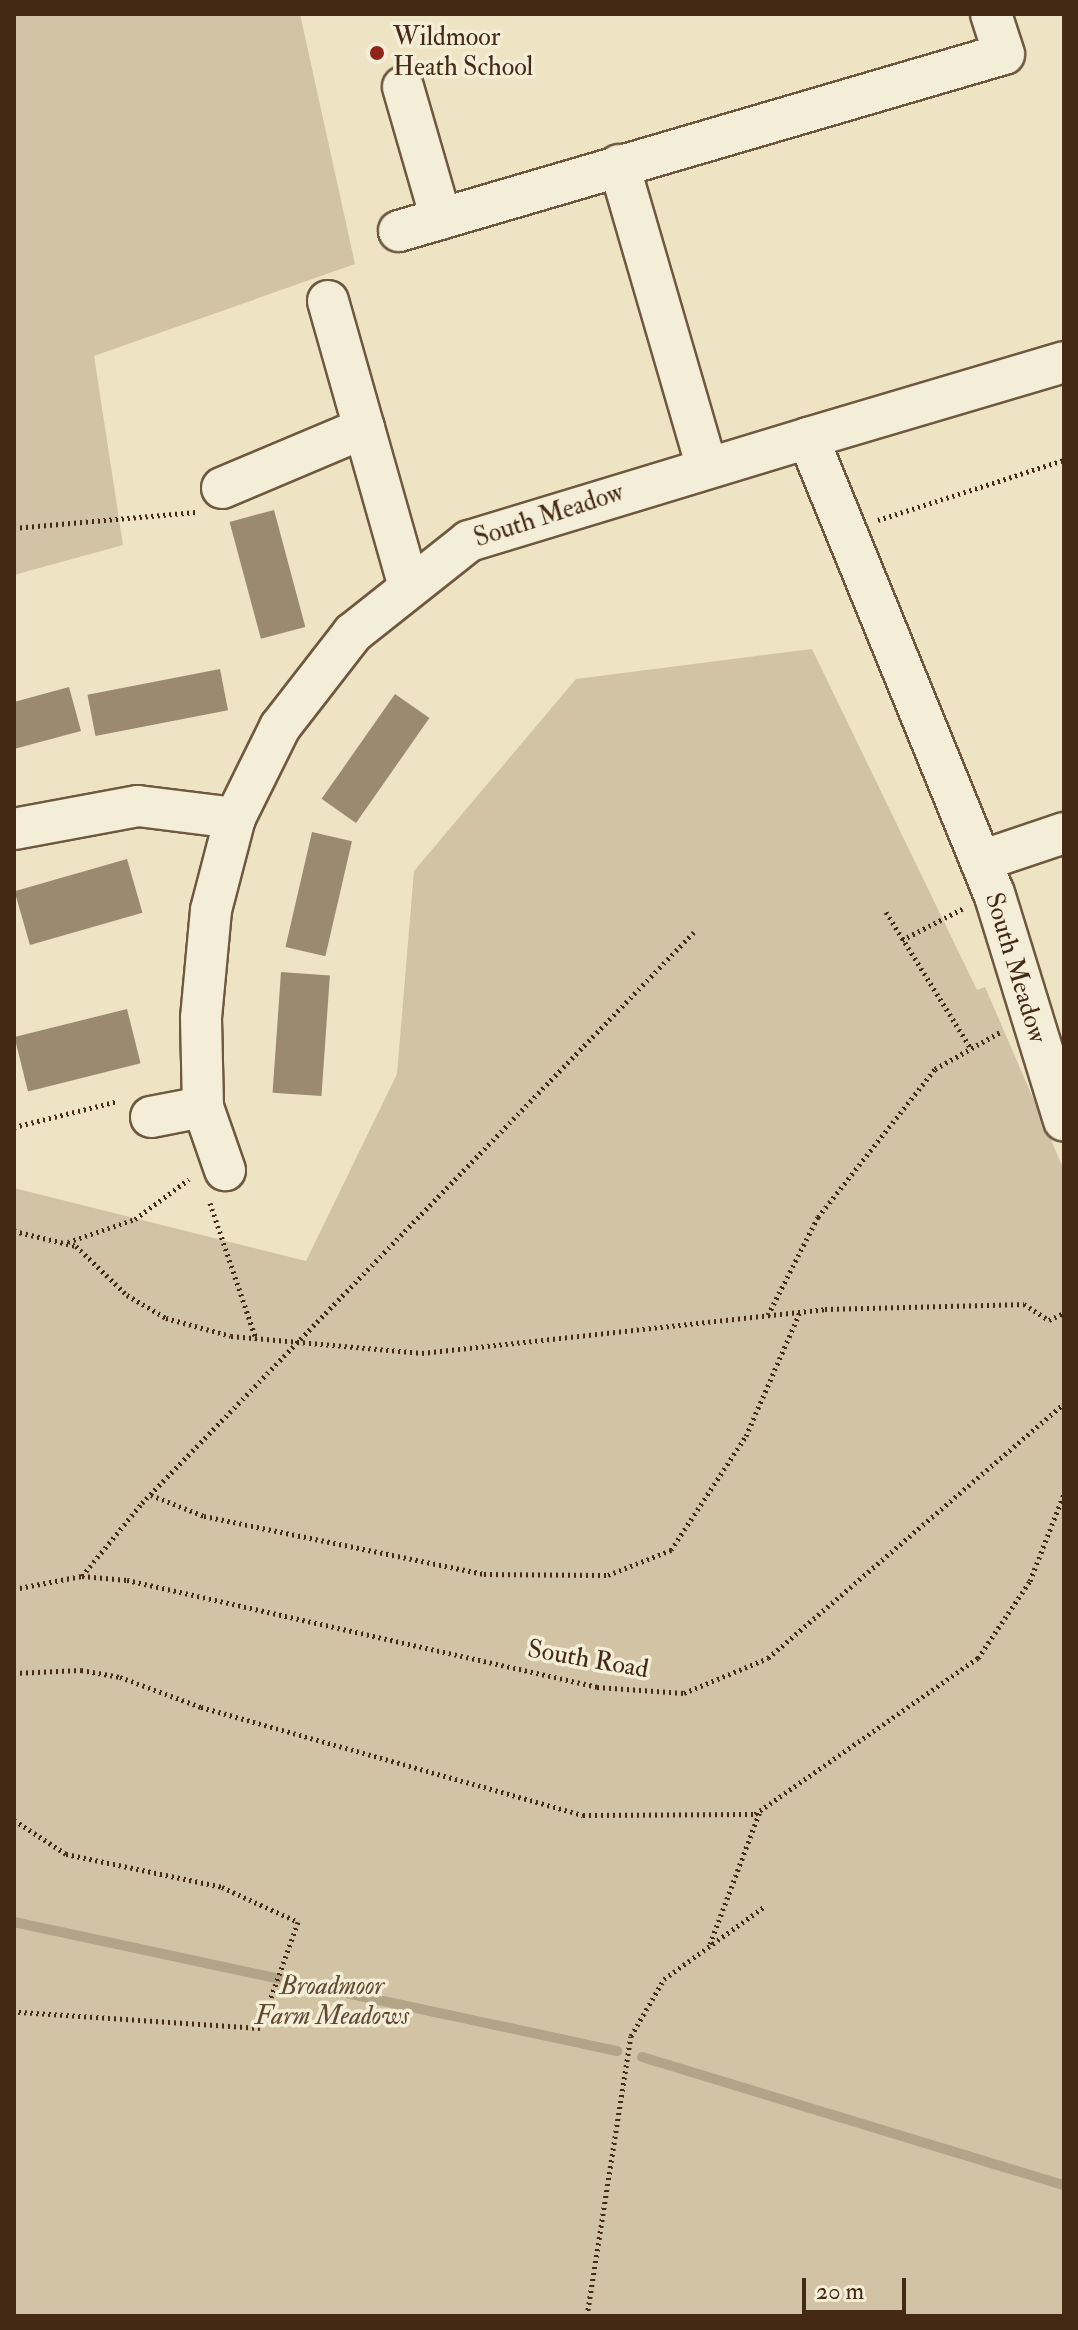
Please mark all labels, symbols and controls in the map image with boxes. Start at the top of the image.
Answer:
place label: Wildmoor Heath School [393,22,533,84]
marker: Wildmoor Heath School [368,44,386,62]
street label: South Meadow [470,477,628,555]
street label: South Meadow [977,889,1053,1047]
street label: South Road [525,1634,651,1686]
park label: Broadmoor Farm Meadows [255,1971,409,2032]
scale bar [806,2262,910,2312]
text: 20 m [816,2276,864,2307]

